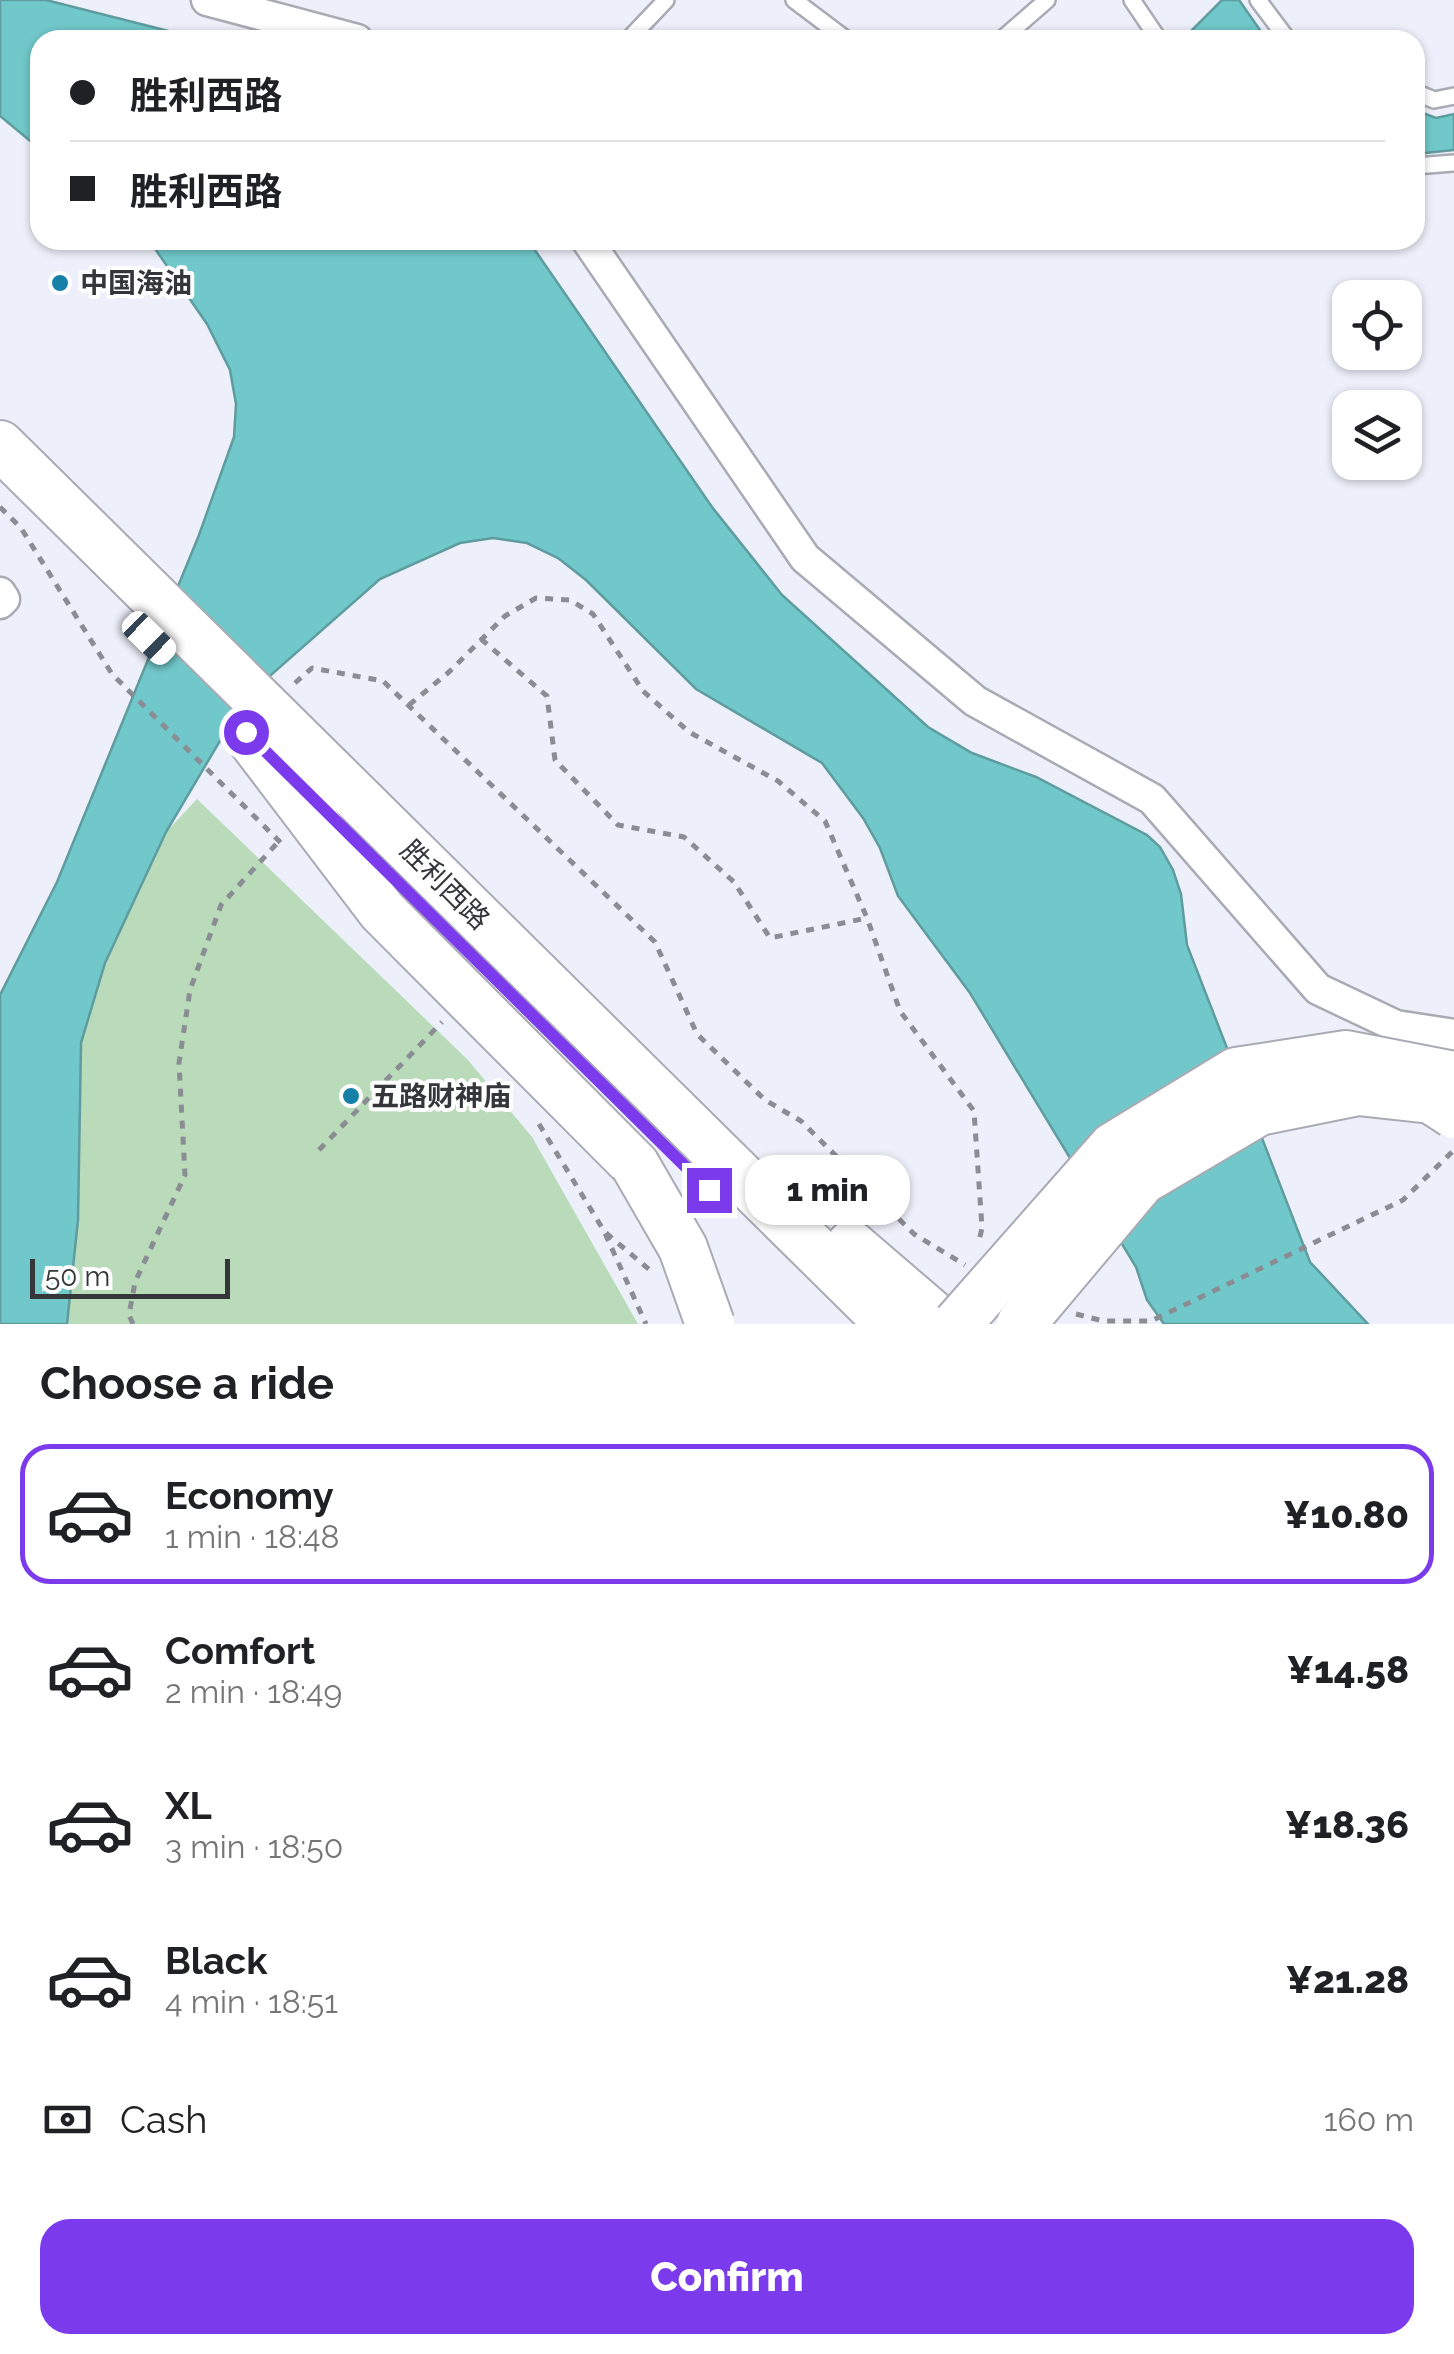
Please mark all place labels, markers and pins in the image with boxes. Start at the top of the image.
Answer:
place label: 中国海油 [80,267,192,300]
marker: 中国海油 [49,272,71,294]
place label: 五路财神庙 [371,1080,511,1113]
marker: 五路财神庙 [340,1085,362,1107]

